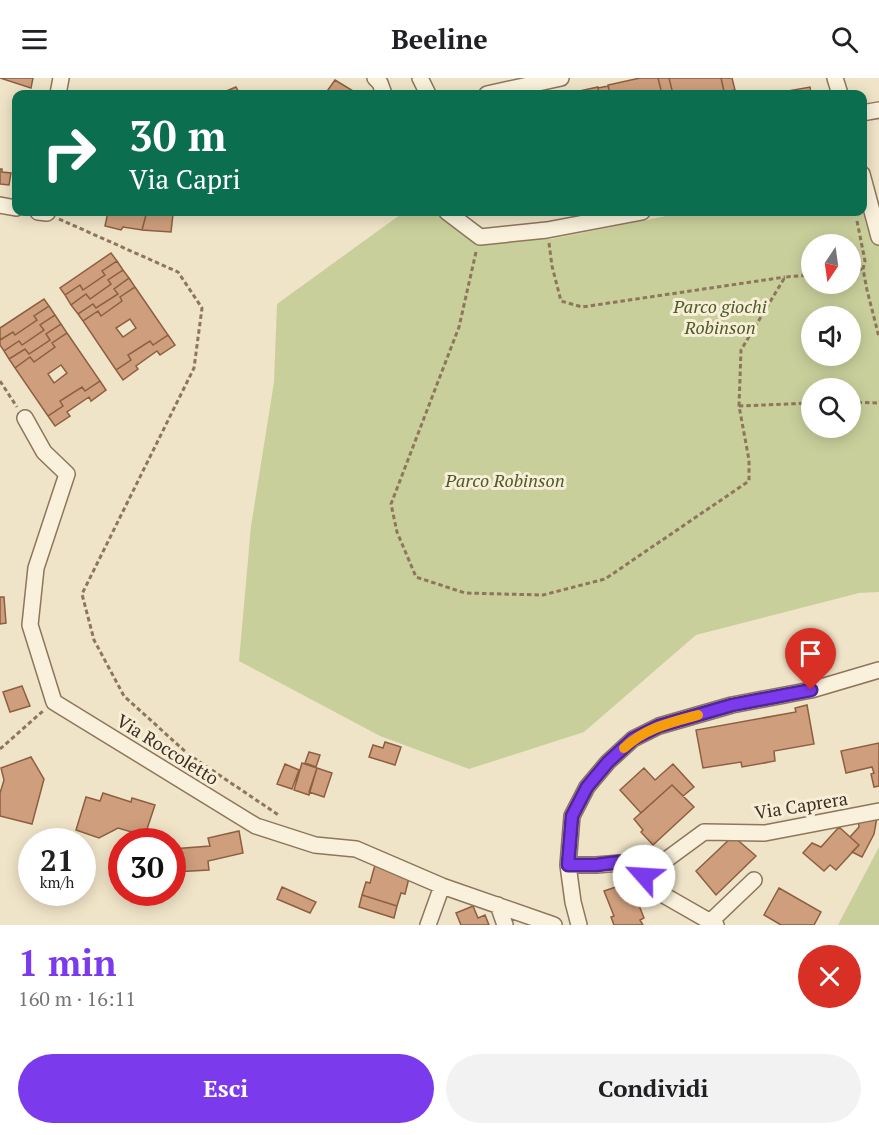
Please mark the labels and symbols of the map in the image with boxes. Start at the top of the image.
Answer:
north arrow [801,234,861,294]
park label: Parco giochi Robinson [672,294,767,339]
park label: Parco Robinson [444,468,565,492]
pin [785,628,836,690]
street label: Via Roccoletto [112,708,224,790]
street label: Via Caprera [753,786,849,824]
speed limit sign: 30 [108,828,186,906]
position arrow [612,844,676,908]

